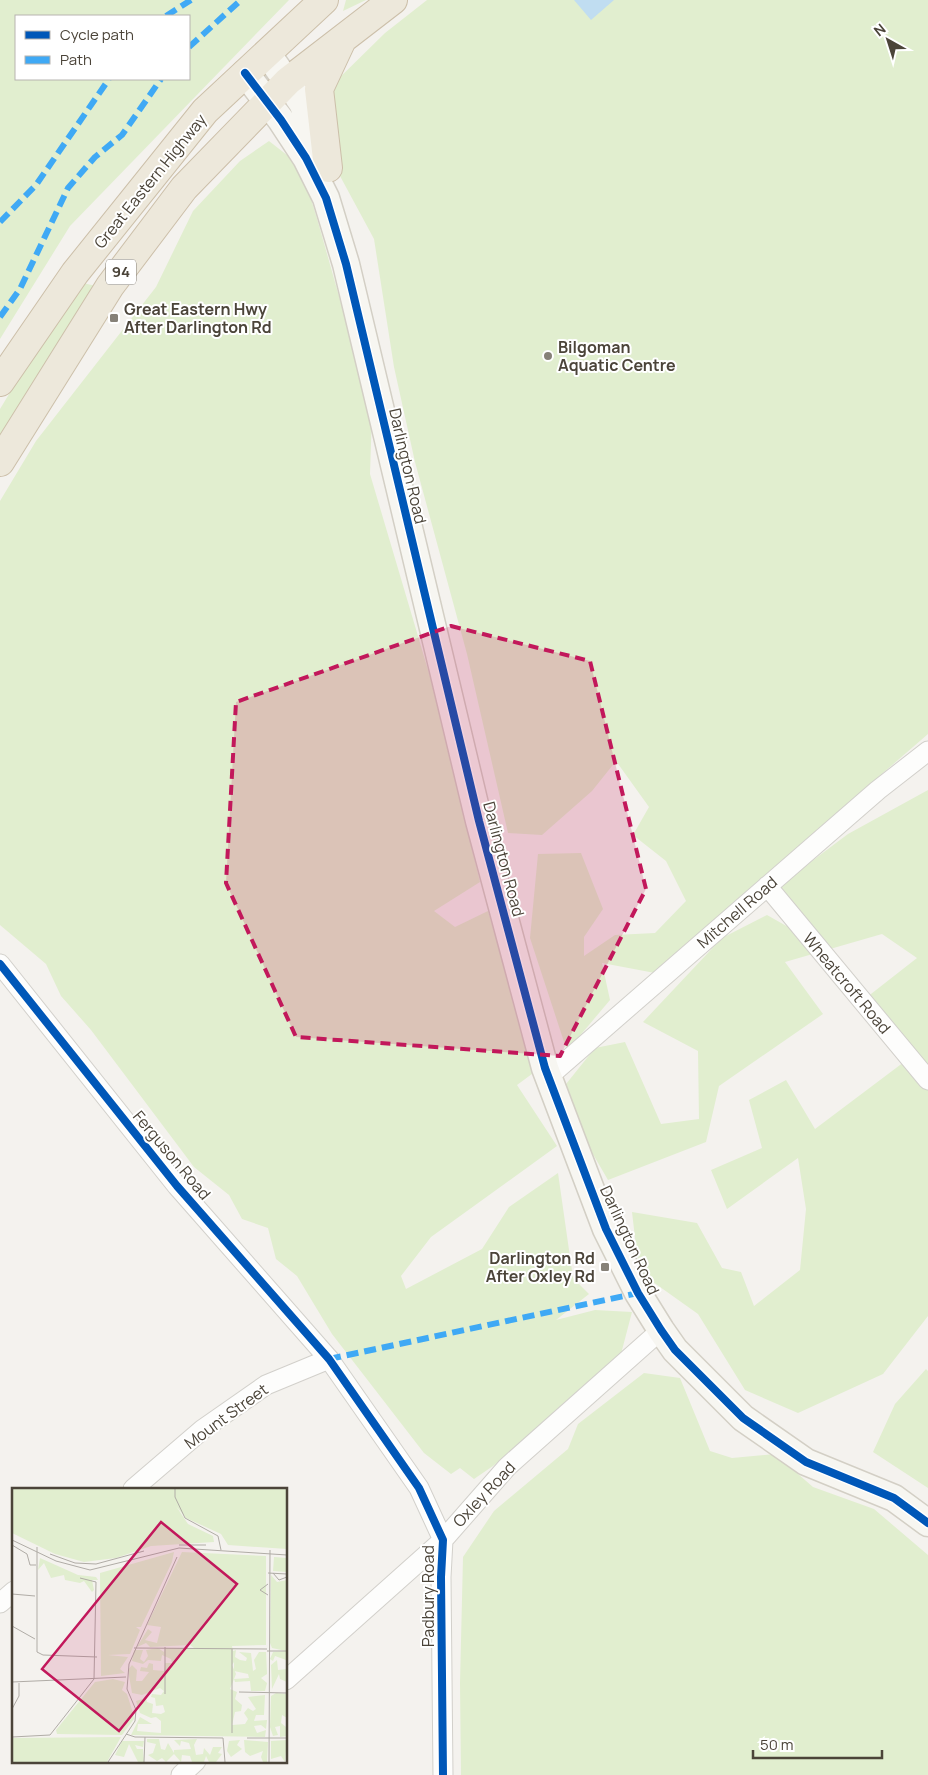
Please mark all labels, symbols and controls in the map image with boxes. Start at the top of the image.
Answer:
legend [15,15,190,80]
north arrow [863,15,913,65]
text: N [870,19,889,40]
text: Cycle path [60,24,134,45]
text: Path [60,49,92,70]
street label: Great Eastern Highway [89,109,212,253]
road number: 94 [106,260,136,284]
place label: Great Eastern Hwy After Darlington Rd [124,298,272,338]
marker: Great Eastern Hwy After Darlington Rd [108,312,120,324]
place label: Bilgoman Aquatic Centre [558,336,676,376]
marker: Bilgoman Aquatic Centre [542,350,554,362]
street label: Darlington Road [384,406,432,526]
street label: Darlington Road [478,799,530,919]
street label: Mitchell Road [692,871,782,953]
street label: Wheatcroft Road [798,928,896,1038]
street label: Ferguson Road [128,1106,216,1204]
street label: Darlington Road [595,1182,665,1298]
place label: Darlington Rd After Oxley Rd [486,1247,595,1287]
marker: Darlington Rd After Oxley Rd [599,1261,611,1273]
street label: Mount Street [180,1378,272,1454]
street label: Oxley Road [448,1456,520,1532]
inset map [12,1488,288,1762]
street label: Padbury Road [417,1545,439,1647]
scale bar [753,1728,882,1760]
text: 50 m [760,1734,794,1755]

